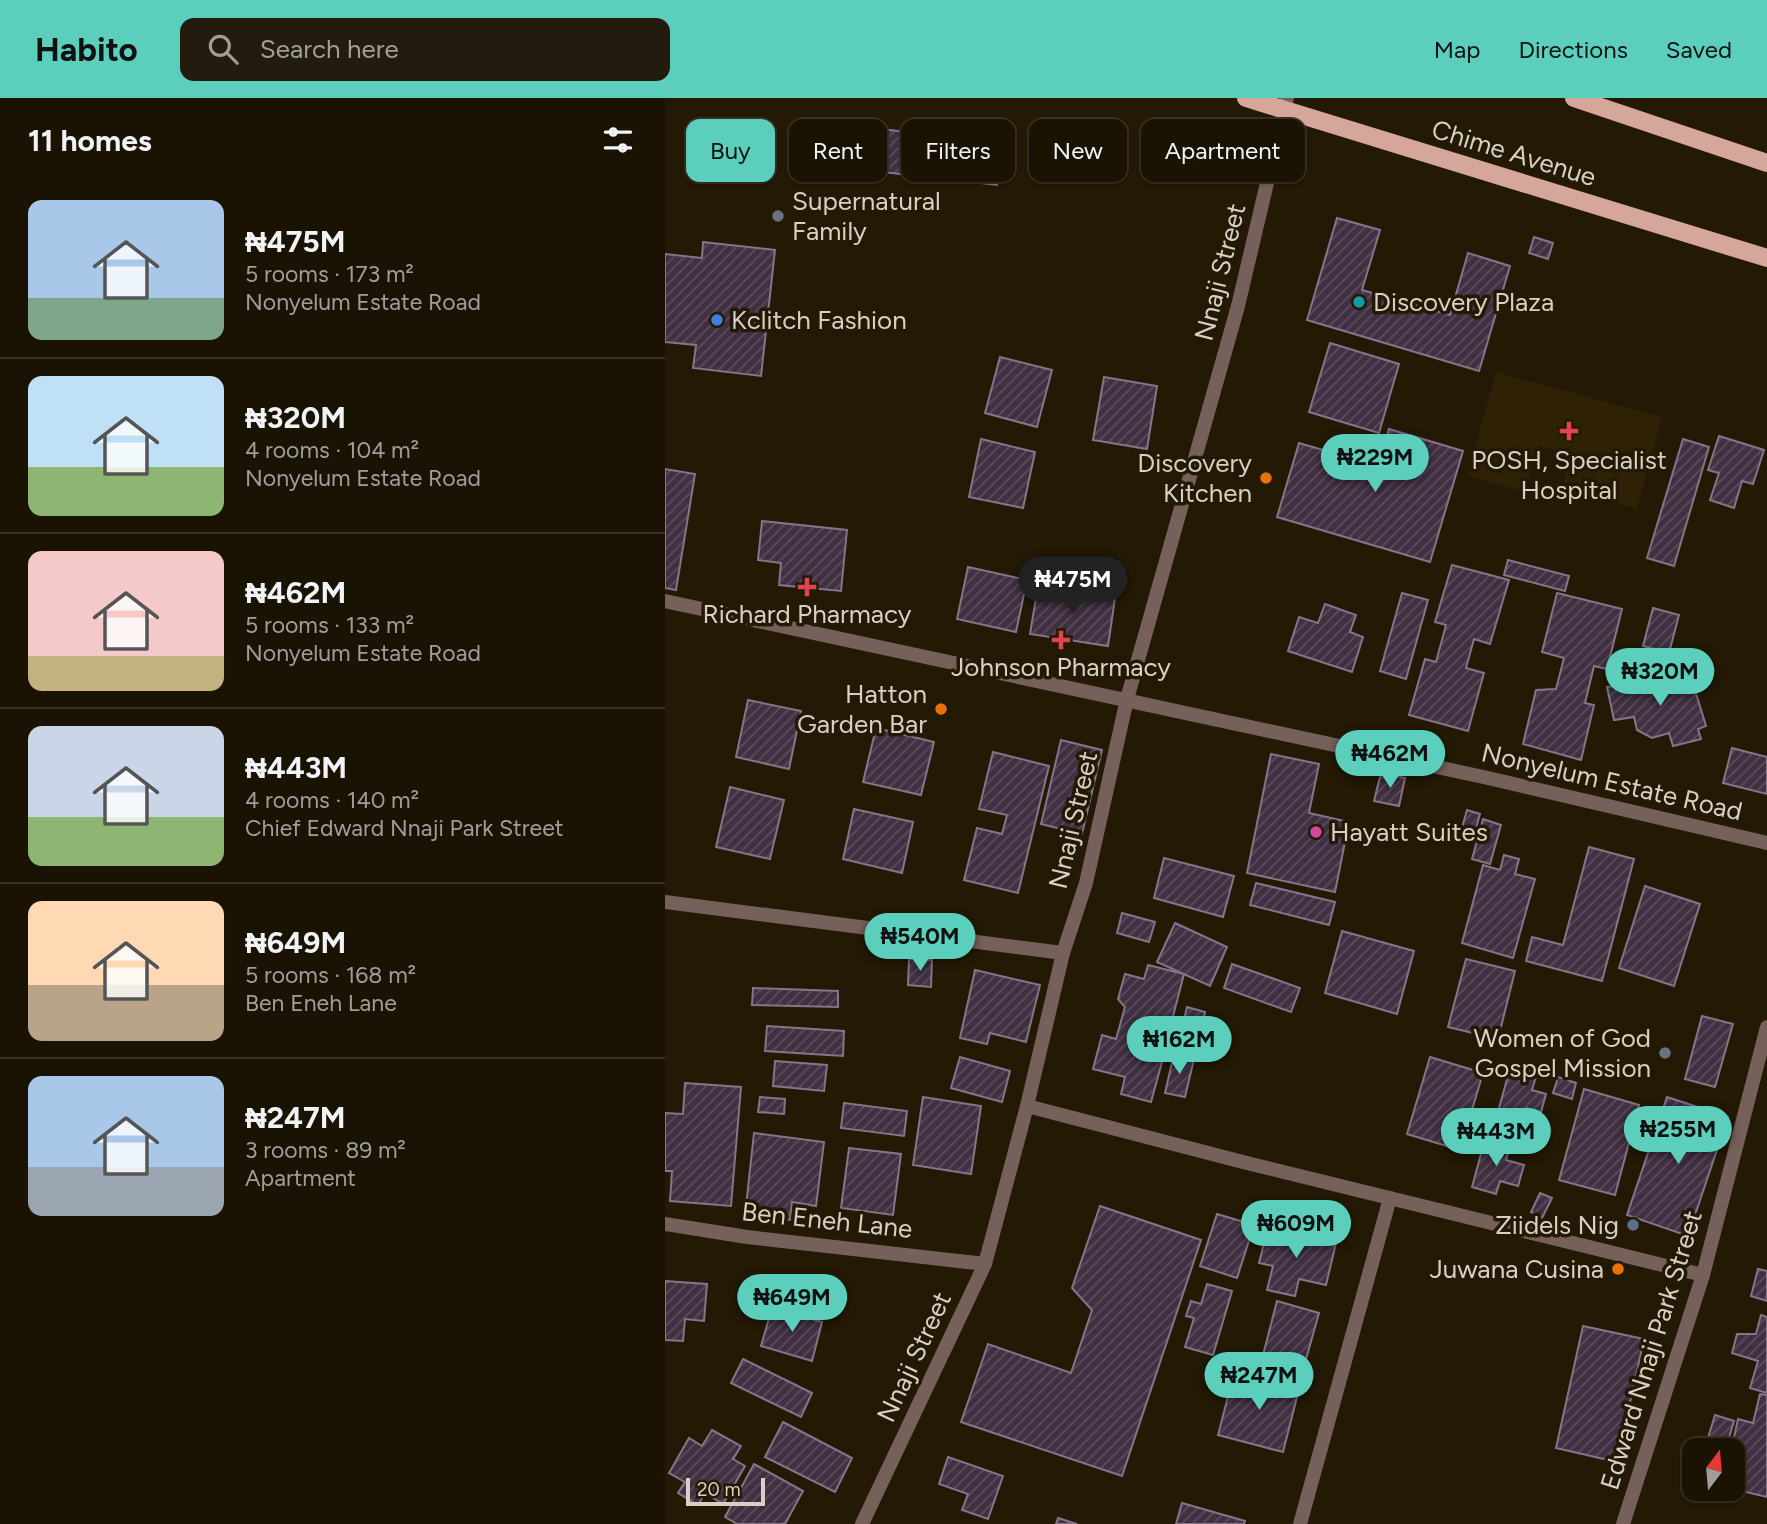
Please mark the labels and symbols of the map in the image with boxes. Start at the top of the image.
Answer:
street label: Chime Avenue [1428,113,1600,193]
place label: Supernatural Family [792,185,941,247]
street label: Nnaji Street [1188,200,1253,344]
marker: Supernatural Family [770,208,786,224]
place label: Discovery Plaza [1373,286,1554,318]
marker: Discovery Plaza [1351,294,1367,310]
place label: Kclitch Fashion [731,304,907,336]
marker: Kclitch Fashion [709,312,725,328]
marker: POSH, Specialist Hospital [1559,421,1579,441]
pin: ₦229M [1326,434,1424,494]
place label: POSH, Specialist Hospital [1471,444,1667,506]
place label: Discovery Kitchen [1137,447,1252,509]
marker: Discovery Kitchen [1258,470,1274,486]
pin: ₦475M [1024,556,1122,616]
marker: Richard Pharmacy [799,579,815,595]
place label: Richard Pharmacy [703,598,912,630]
marker: Johnson Pharmacy [1053,632,1069,648]
pin: ₦320M [1611,648,1709,708]
place label: Johnson Pharmacy [951,651,1171,683]
place label: Hatton Garden Bar [797,678,927,740]
marker: Hatton Garden Bar [933,701,949,717]
pin: ₦462M [1341,730,1439,790]
street label: Nonyelum Estate Road [1478,736,1746,828]
street label: Nnaji Street [1042,748,1104,892]
place label: Hayatt Suites [1330,816,1488,848]
marker: Hayatt Suites [1308,824,1324,840]
pin: ₦540M [871,914,969,973]
pin: ₦162M [1130,1016,1228,1076]
place label: Women of God Gospel Mission [1474,1022,1651,1084]
marker: Women of God Gospel Mission [1657,1045,1673,1061]
pin: ₦255M [1629,1107,1727,1166]
pin: ₦443M [1447,1108,1545,1168]
street label: Ben Eneh Lane [740,1195,914,1245]
pin: ₦609M [1247,1200,1345,1260]
street label: Edward Nnaji Park Street [1593,1206,1709,1494]
place label: Ziidels Nig [1495,1209,1619,1241]
marker: Ziidels Nig [1625,1217,1641,1233]
place label: Juwana Cusina [1429,1253,1604,1285]
marker: Juwana Cusina [1610,1261,1626,1277]
pin: ₦649M [743,1274,841,1334]
street label: Nnaji Street [870,1287,958,1427]
pin: ₦247M [1210,1352,1308,1412]
north arrow [1682,1438,1745,1502]
scale bar [686,1475,765,1507]

